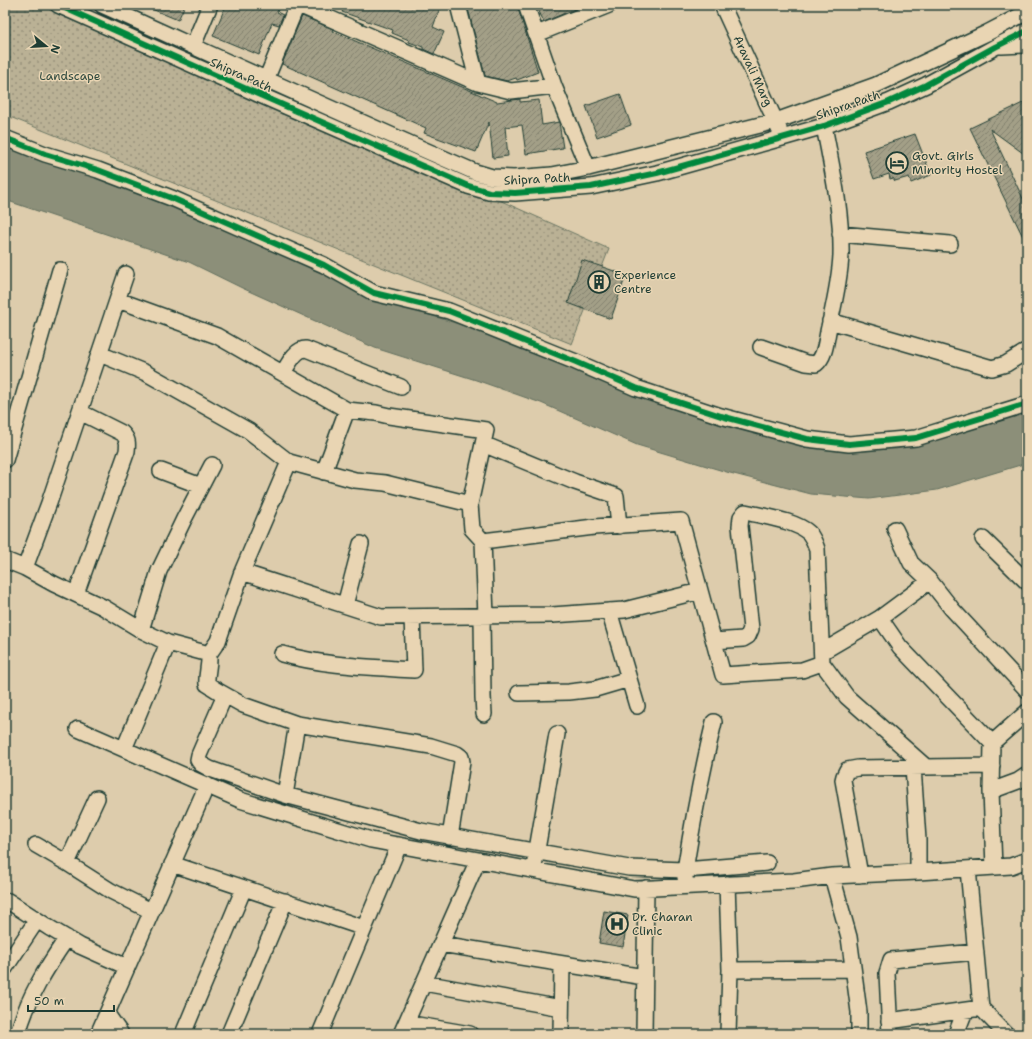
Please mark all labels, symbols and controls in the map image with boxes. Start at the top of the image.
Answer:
north arrow [26,26,66,66]
street label: Aravali Marg [730,33,776,109]
text: N [46,42,64,56]
street label: Shipra Path [207,54,275,96]
park label: Landscape [39,68,101,84]
street label: Shipra Path [814,87,882,123]
place label: Govt. Girls Minority Hostel [912,148,1003,178]
hotel icon: Govt. Girls Minority Hostel [884,150,910,176]
street label: Shipra Path [503,169,571,189]
place label: Experience Centre [614,267,676,297]
building icon: Experience Centre [586,269,612,295]
place label: Dr. Charan Clinic [632,909,693,939]
hospital icon: Dr. Charan Clinic [604,911,630,937]
scale bar [28,987,114,1013]
text: 50 m [34,993,64,1009]

